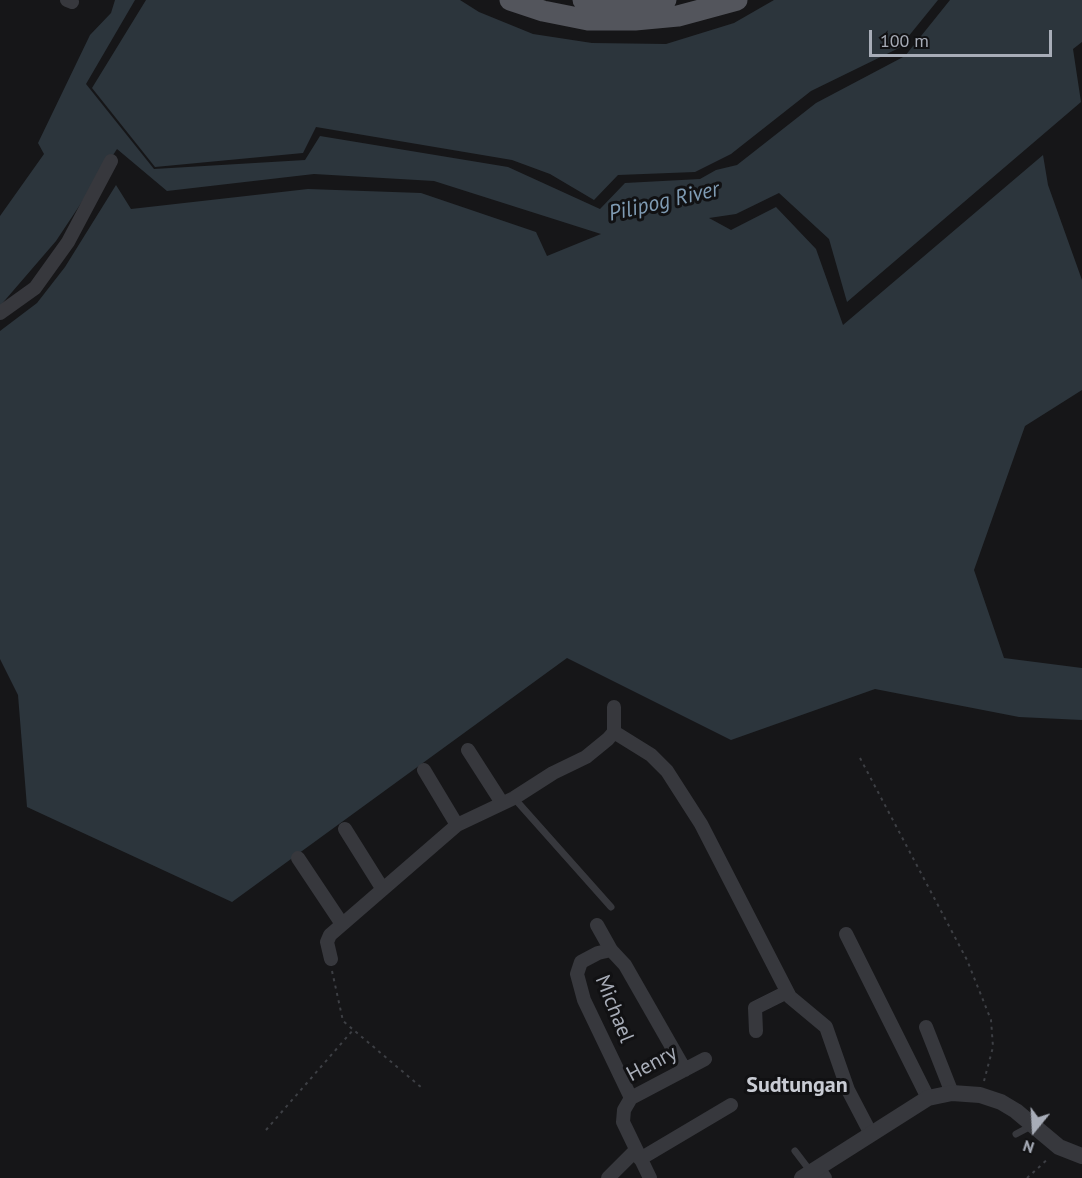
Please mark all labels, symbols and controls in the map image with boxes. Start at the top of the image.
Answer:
scale bar [872,18,1055,56]
text: 100 m [880,29,929,52]
water label: Pilipog River [606,176,722,228]
street label: Michael [589,972,639,1046]
street label: Henry [623,1040,681,1088]
district label: Sudtungan [746,1073,848,1099]
north arrow [1004,1100,1064,1160]
text: N [1020,1136,1037,1158]

